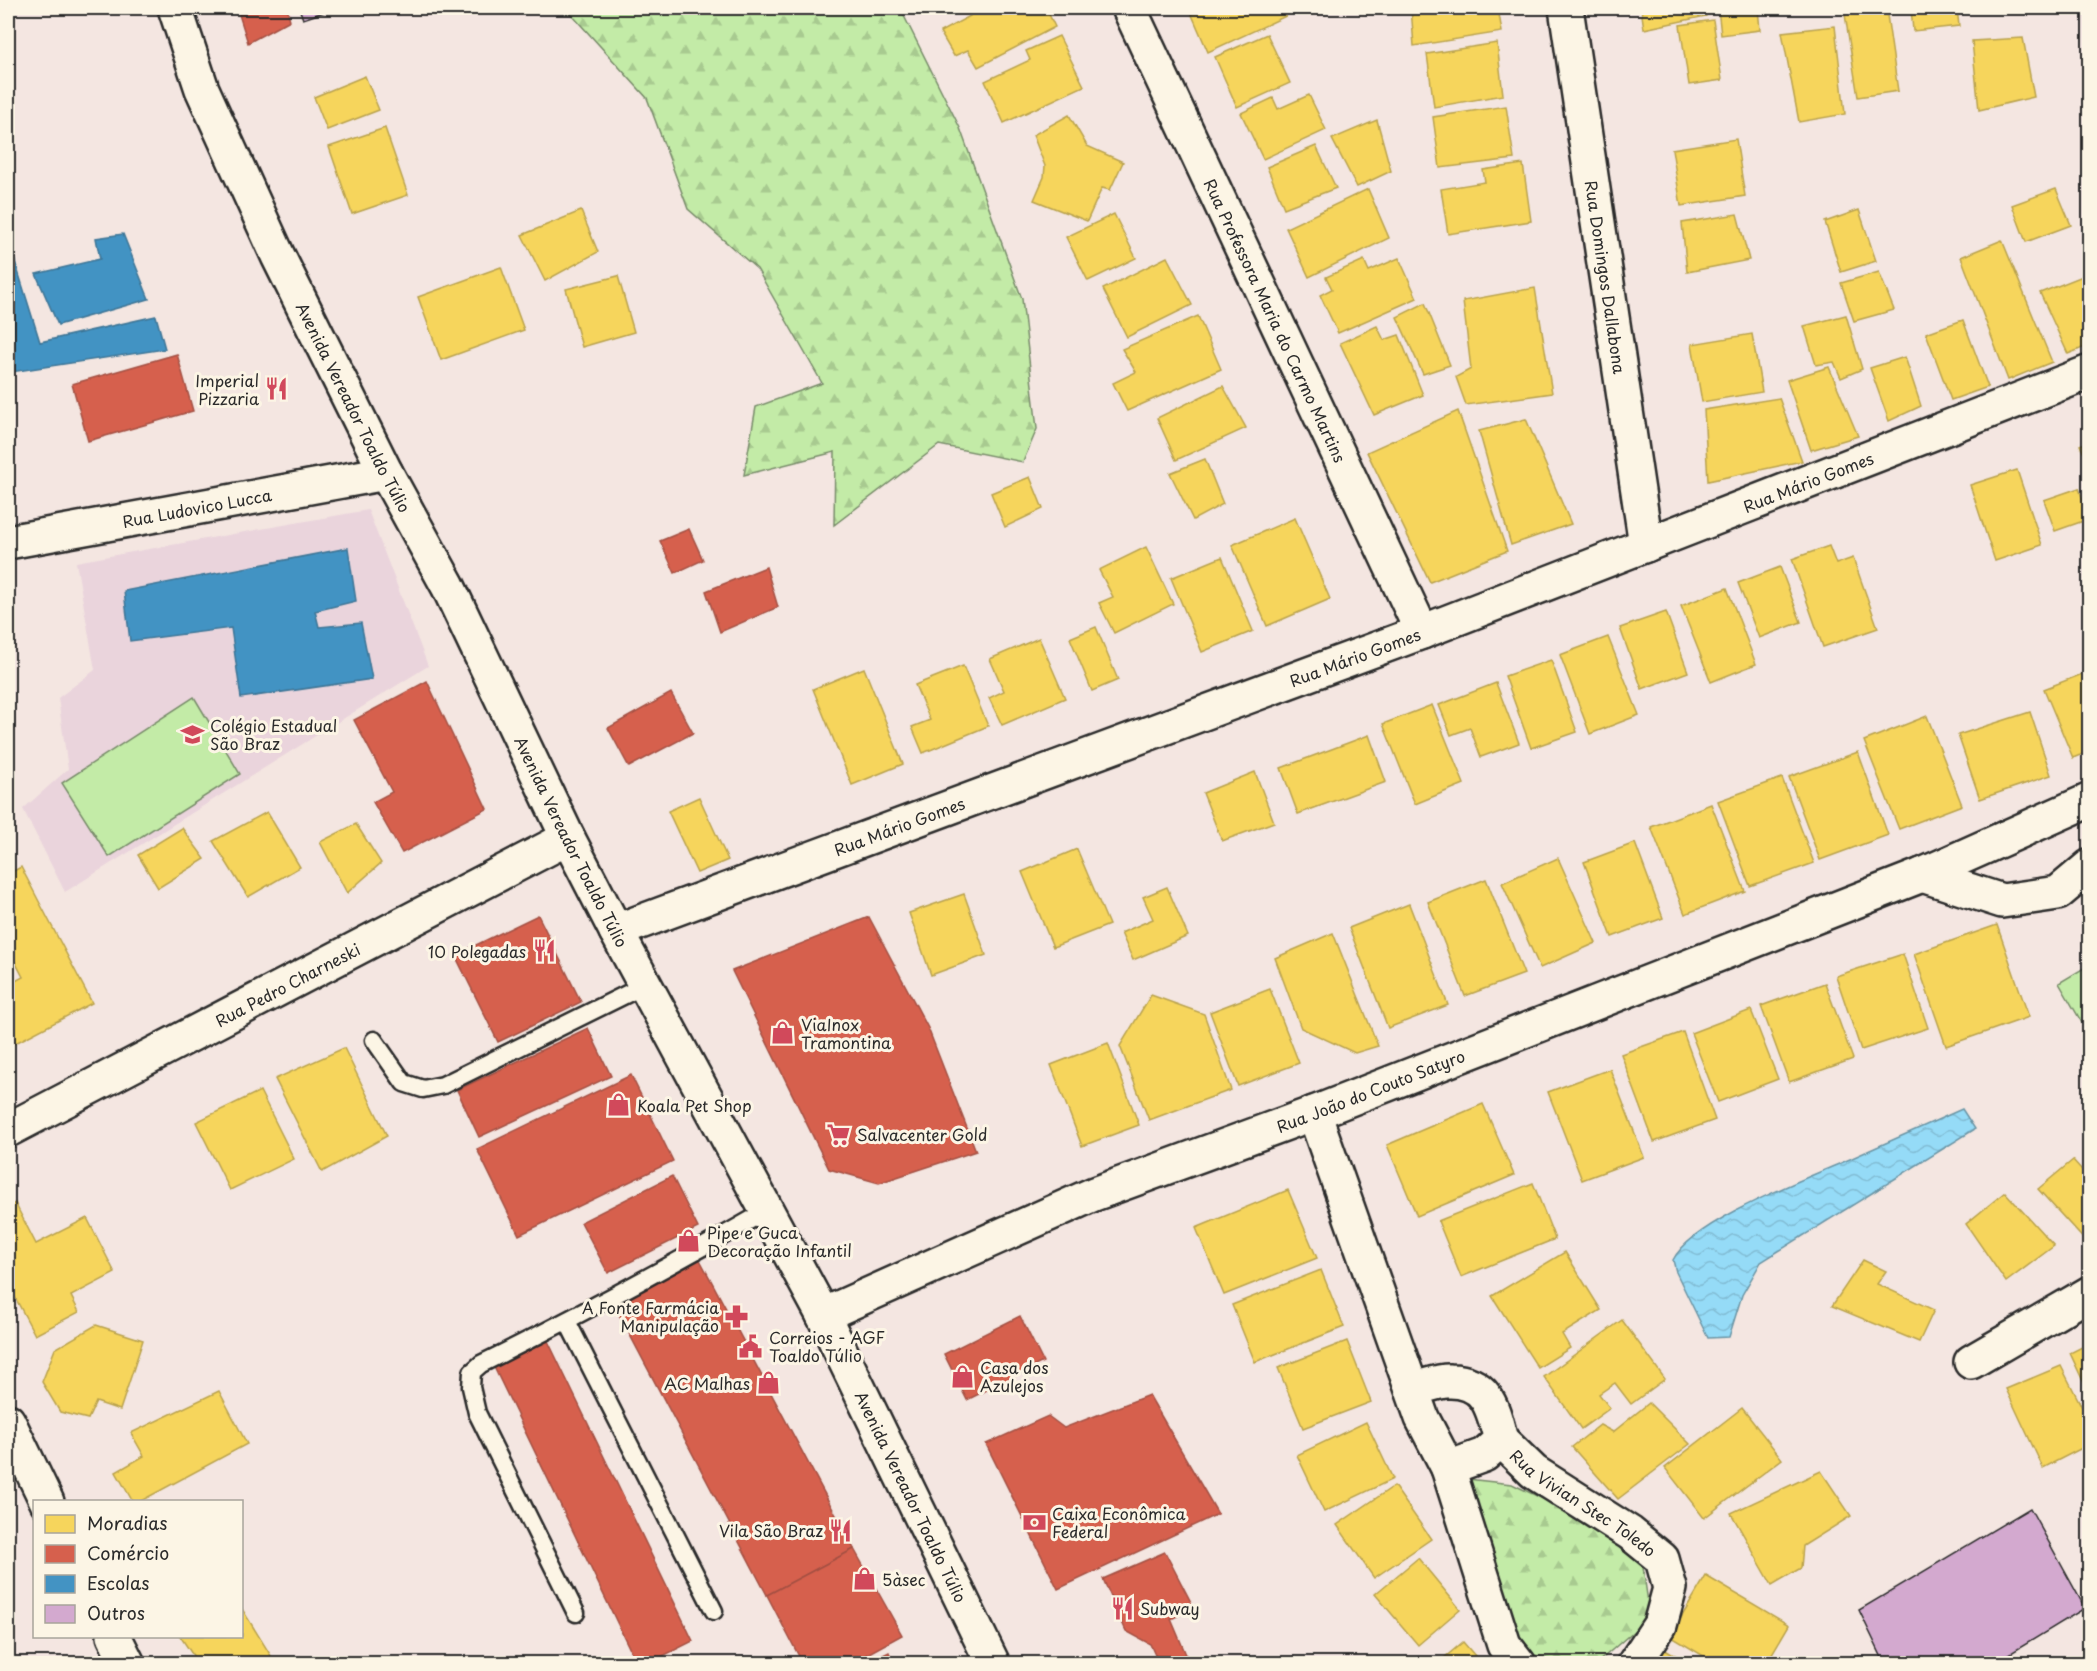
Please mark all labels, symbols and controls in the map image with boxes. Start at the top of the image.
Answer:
street label: Rua Professora Maria do Carmo Martins [1199,174,1353,466]
street label: Rua Domingos Dallabona [1580,179,1632,375]
street label: Avenida Vereador Toaldo Túlio [291,298,417,517]
place label: Imperial Pizzaria [195,368,259,410]
restaurant icon: Imperial Pizzaria [264,376,290,402]
street label: Rua Mário Gomes [1739,446,1877,518]
street label: Rua Ludovico Lucca [120,482,273,533]
street label: Rua Mário Gomes [1286,622,1424,692]
place label: Colégio Estadual São Braz [210,713,337,755]
school or university icon: Colégio Estadual São Braz [179,721,205,747]
street label: Avenida Vereador Toaldo Túlio [509,732,634,951]
street label: Rua Mário Gomes [830,791,968,861]
street label: Rua Pedro Charneski [211,937,364,1032]
restaurant icon: 10 Polegadas [531,938,557,964]
place label: 10 Polegadas [428,939,526,963]
place label: ViaInox Tramontina [801,1012,891,1054]
shop icon: ViaInox Tramontina [770,1020,796,1046]
street label: Rua João do Couto Satyro [1273,1043,1468,1138]
shop icon: Koala Pet Shop [606,1092,632,1118]
place label: Koala Pet Shop [637,1093,752,1117]
supermarket icon: Salvacenter Gold [826,1121,852,1147]
place label: Salvacenter Gold [857,1122,987,1146]
place label: Pipe e Guca Decoração Infantil [707,1220,852,1262]
shop icon: Pipe e Guca Decoração Infantil [676,1228,702,1254]
place label: A Fonte Farmácia Manipulação [582,1295,719,1337]
pharmacy icon: A Fonte Farmácia Manipulação [724,1303,750,1329]
place label: Correios - AGF Toaldo Túlio [769,1325,885,1367]
public building icon: Correios - AGF Toaldo Túlio [738,1333,764,1359]
place label: Casa dos Azulejos [980,1355,1048,1397]
shop icon: Casa dos Azulejos [949,1363,975,1389]
shop icon: AC Malhas [755,1370,781,1396]
place label: AC Malhas [664,1371,750,1395]
street label: Avenida Vereador Toaldo Túlio [850,1387,973,1606]
street label: Rua Vivian Stec Toledo [1505,1443,1662,1562]
legend [33,1500,243,1638]
place label: Caixa Econômica Federal [1052,1501,1185,1543]
text: Moradias [87,1509,168,1536]
bank icon: Caixa Econômica Federal [1021,1509,1047,1535]
restaurant icon: Vila São Braz [828,1517,854,1543]
place label: Vila São Braz [719,1518,823,1542]
text: Comércio [87,1539,169,1566]
shop icon: 5àsec [851,1566,877,1592]
place label: 5àsec [882,1567,925,1591]
text: Escolas [87,1569,149,1596]
restaurant icon: Subway [1109,1595,1135,1621]
place label: Subway [1140,1596,1199,1620]
text: Outros [87,1599,145,1626]

